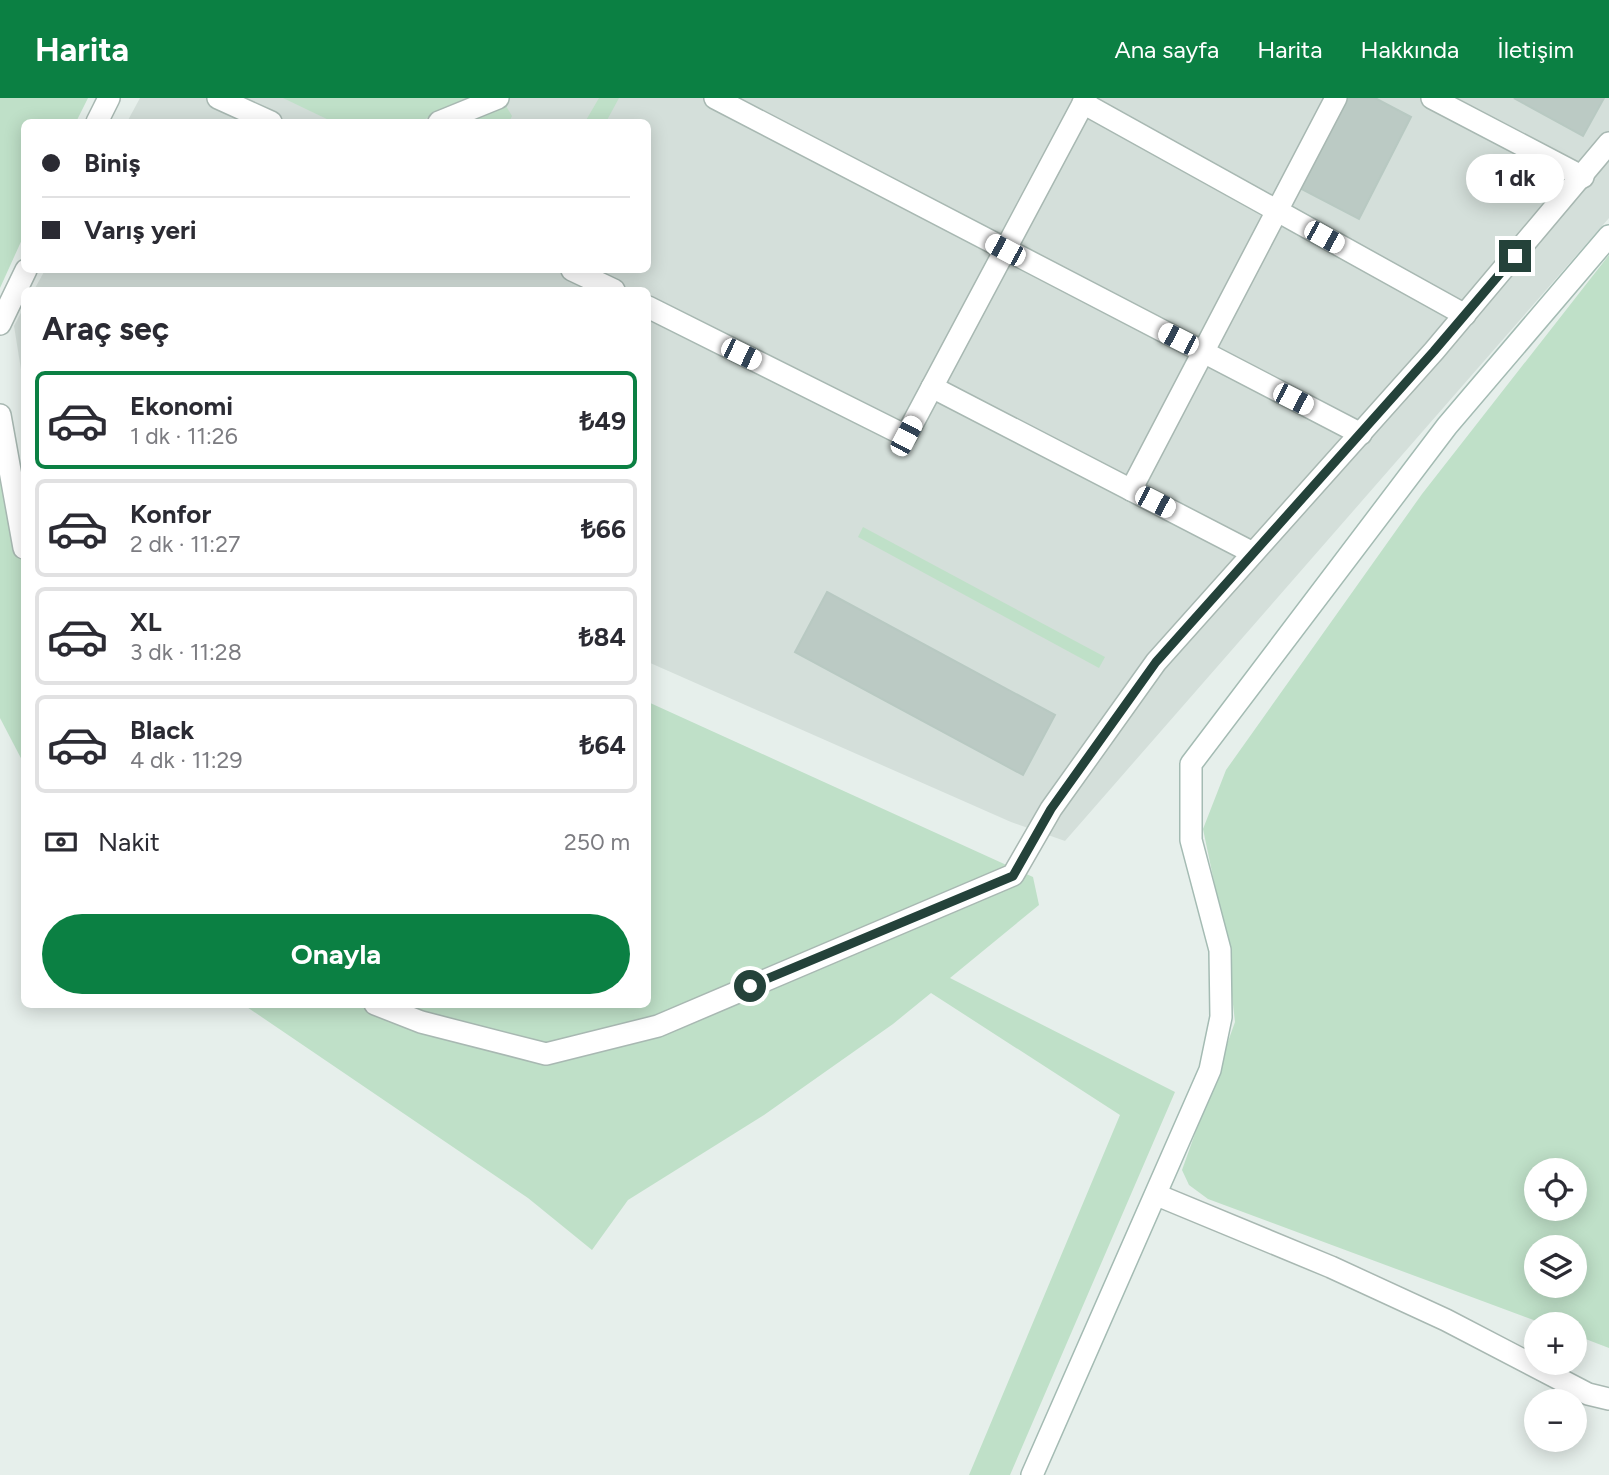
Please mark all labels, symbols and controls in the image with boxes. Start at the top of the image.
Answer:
text: Harita [35,30,129,69]
text: Ana sayfa [1114,35,1219,64]
text: Harita [1257,35,1322,64]
text: Hakkında [1360,35,1459,64]
text: İletişim [1497,35,1574,64]
text: Biniş [84,147,141,179]
callout: 1 dk [1466,155,1564,204]
text: 1 dk [1494,164,1536,192]
text: Varış yeri [84,214,197,246]
car [1301,218,1348,256]
car [982,231,1029,269]
route end [1499,240,1531,272]
text: Araç seç [42,310,169,348]
car [1155,320,1202,358]
car [718,335,765,373]
car [1270,380,1317,418]
icon: car [46,389,109,452]
text: Ekonomi [130,390,233,422]
text: ₺49 [580,405,626,437]
car [887,413,926,459]
text: 1 dk · 11:26 [130,422,238,450]
car [1132,483,1179,521]
icon: car [46,497,109,560]
text: Konfor [130,498,211,530]
text: ₺66 [581,513,626,545]
text: 2 dk · 11:27 [130,530,240,558]
icon: car [46,605,109,668]
text: XL [130,606,162,638]
text: ₺84 [579,621,626,653]
text: 3 dk · 11:28 [130,638,242,666]
icon: car [46,713,109,776]
text: Black [130,714,194,746]
text: ₺64 [580,729,626,761]
text: 4 dk · 11:29 [130,746,243,774]
icon: cash [42,823,80,861]
text: Nakit [98,826,160,858]
text: 250 m [564,828,630,856]
button: Onayla [42,914,630,994]
route start [734,970,766,1002]
map controls [1524,1158,1587,1452]
button: locate [1524,1158,1587,1221]
button: layers [1524,1235,1587,1298]
button: + [1524,1312,1587,1375]
button: − [1524,1389,1587,1452]

